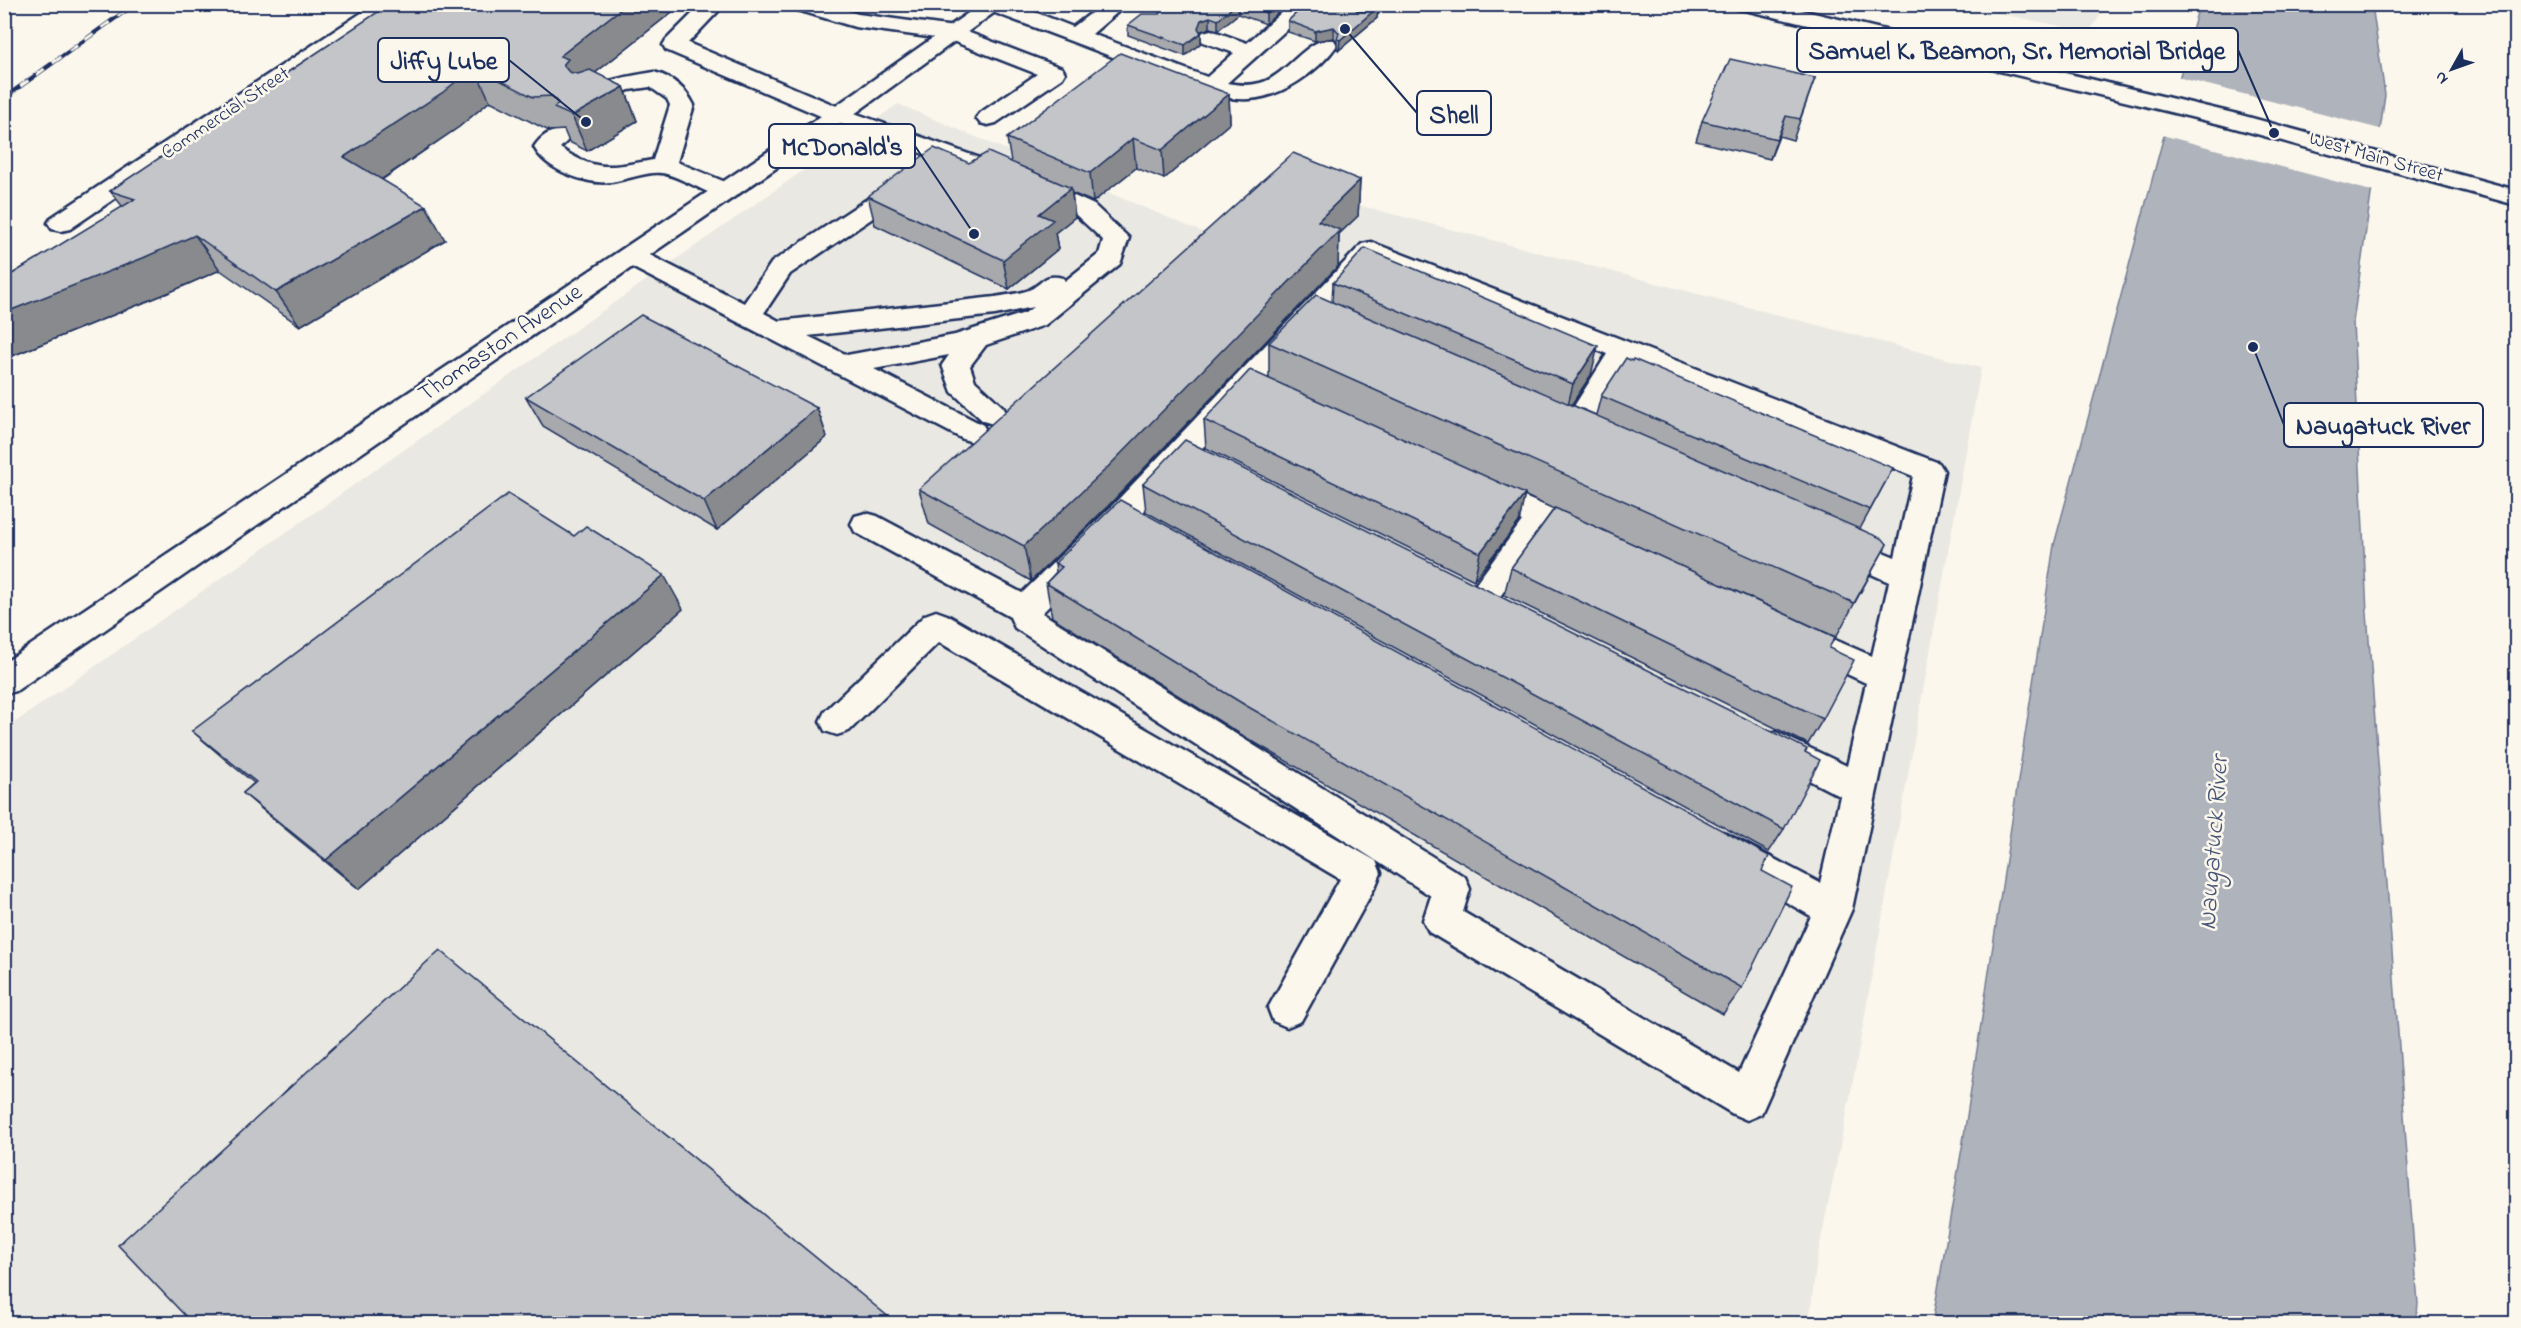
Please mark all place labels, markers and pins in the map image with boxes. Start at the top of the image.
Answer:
callout: Samuel K. Beamon, Sr. Memorial Bridge [1797,28,2238,72]
callout: Jiffy Lube [378,38,509,82]
callout: Shell [1417,91,1491,135]
callout: McDonald's [769,124,915,168]
callout: Naugatuck River [2284,403,2483,447]

